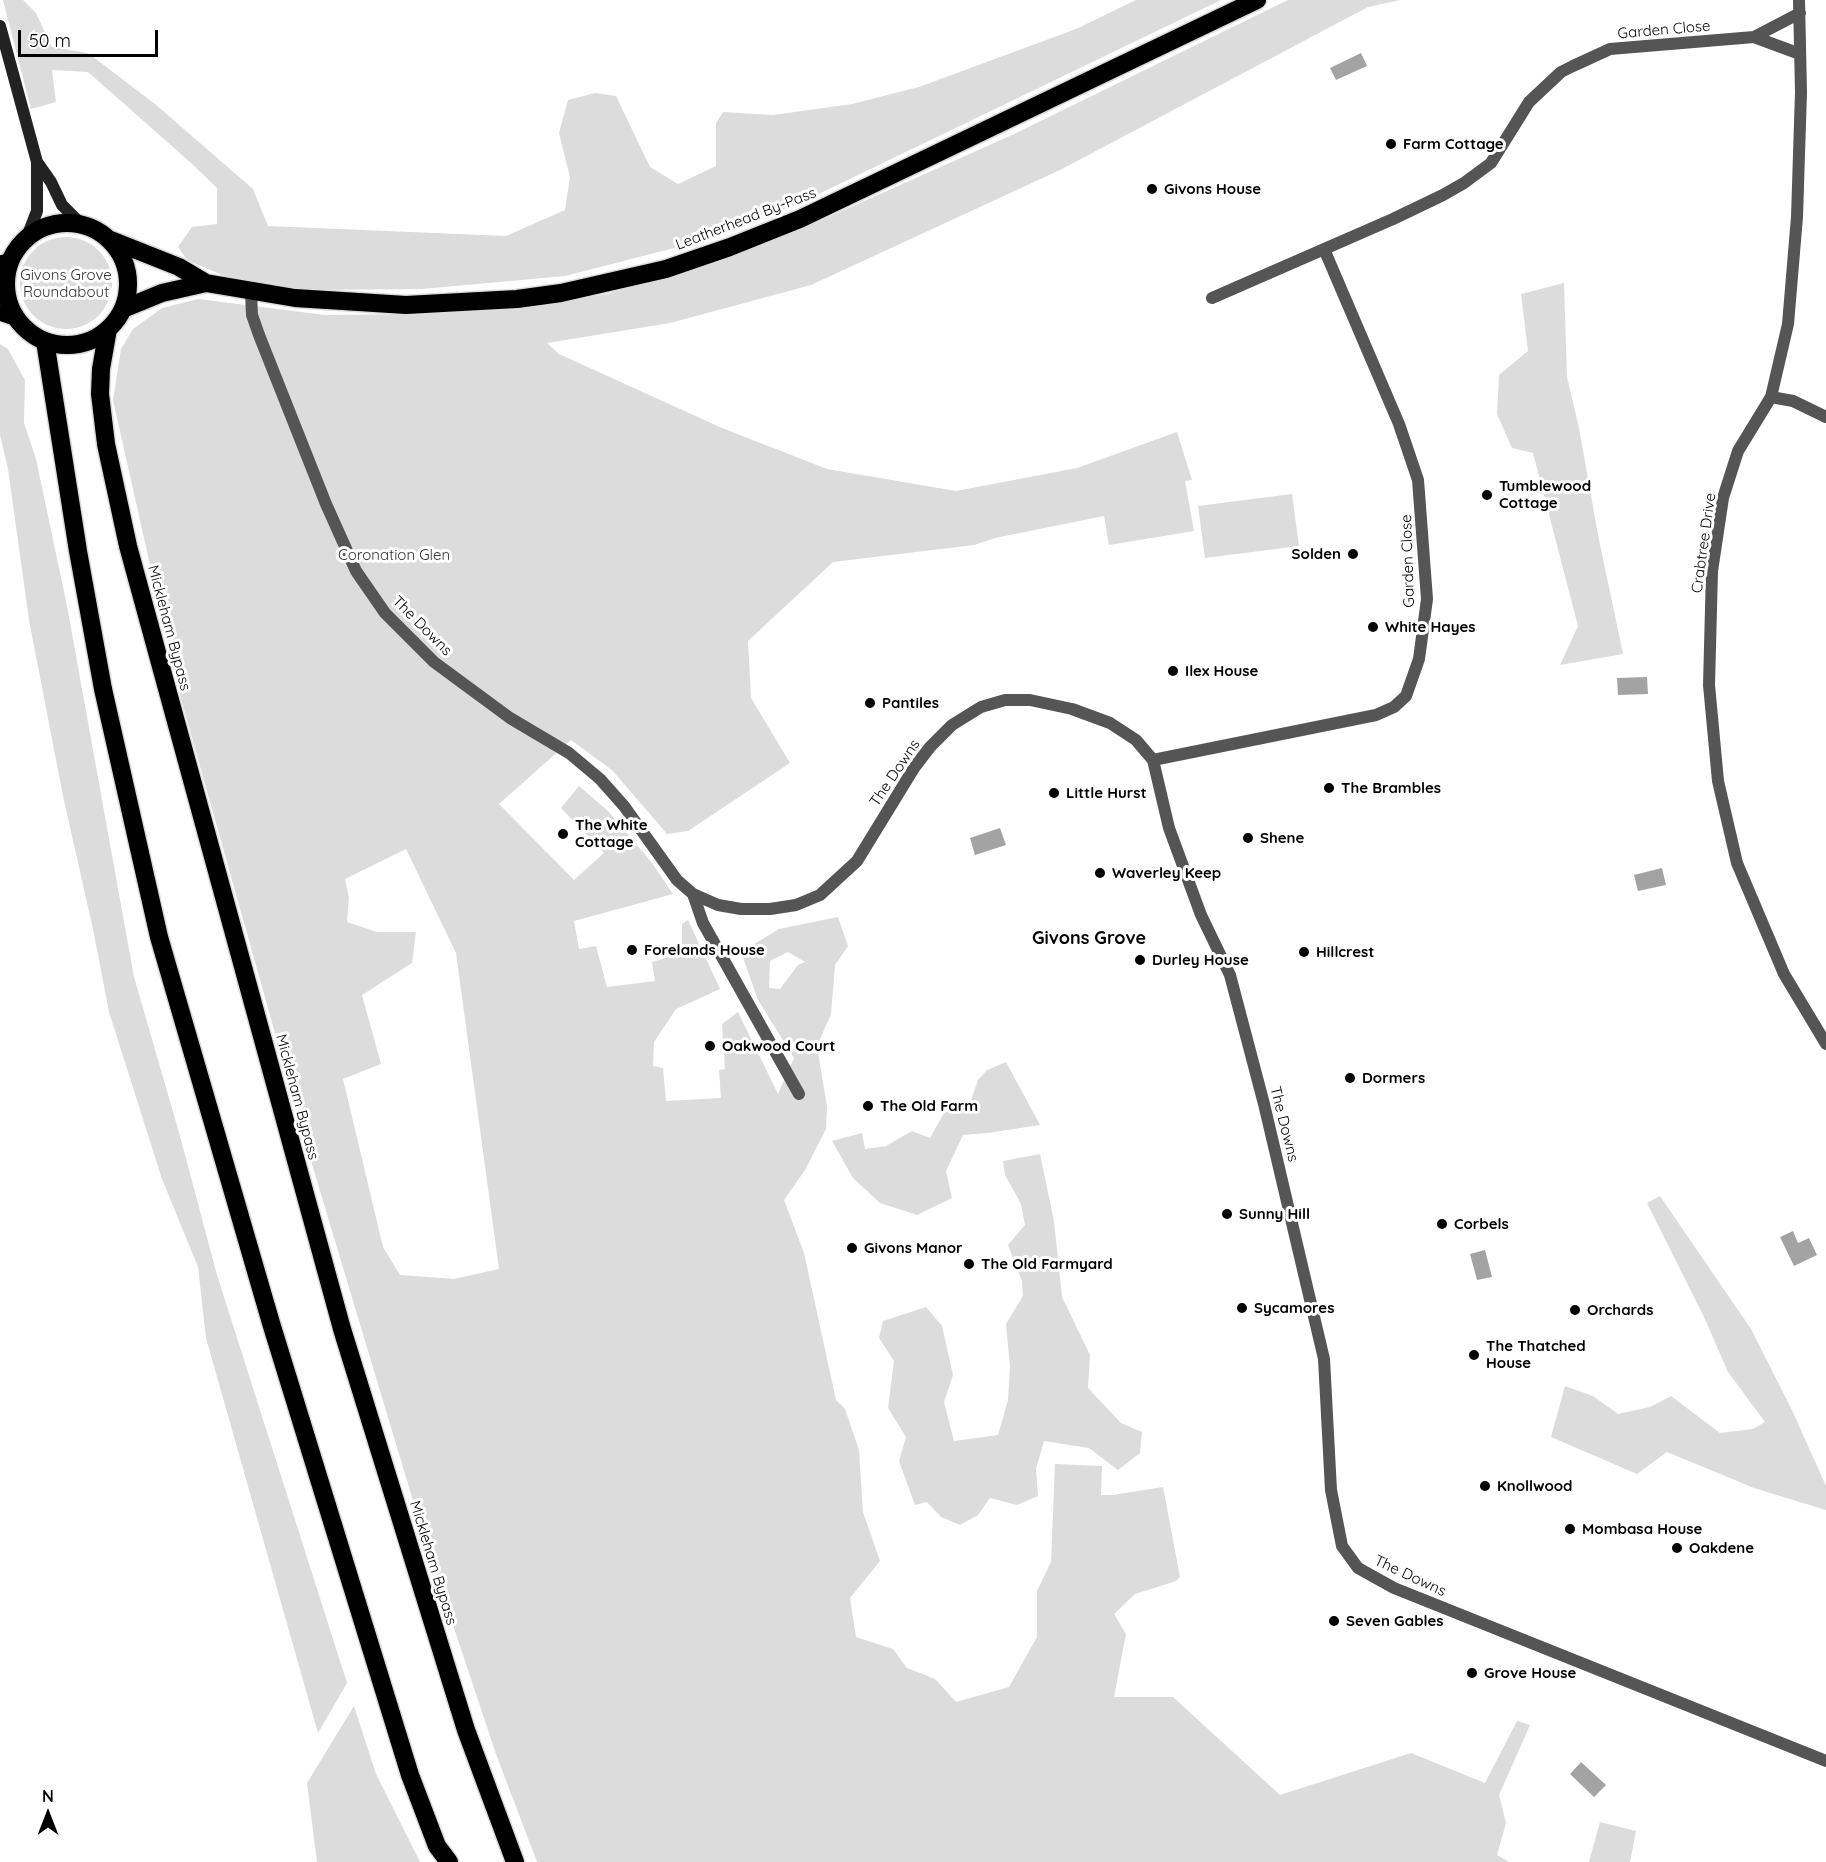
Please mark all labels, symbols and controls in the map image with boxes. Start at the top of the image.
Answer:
street label: Garden Close [1617,17,1711,43]
scale bar [21,18,160,56]
text: 50 m [29,29,71,52]
place label: Farm Cottage [1403,135,1504,153]
marker: Farm Cottage [1384,137,1398,151]
place label: Givons House [1164,180,1261,198]
marker: Givons House [1145,182,1159,196]
street label: Leatherhead By-Pass [673,184,819,254]
park label: Givons Grove Roundabout [20,266,112,301]
place label: Tumblewood Cottage [1499,477,1591,512]
marker: Tumblewood Cottage [1480,488,1494,502]
street label: Crabtree Drive [1688,492,1720,594]
street label: Garden Close [1397,514,1419,608]
place label: Solden [1292,545,1341,563]
park label: Coronation Glen [338,546,450,564]
marker: Solden [1346,547,1360,561]
street label: Mickleham Bypass [144,563,194,693]
street label: The Downs [388,592,456,660]
place label: White Hayes [1385,618,1476,636]
marker: White Hayes [1366,620,1380,634]
place label: Ilex House [1185,662,1258,680]
marker: Ilex House [1166,664,1180,678]
place label: Pantiles [882,694,939,712]
marker: Pantiles [863,696,877,710]
street label: The Downs [866,736,924,810]
place label: The Brambles [1341,779,1441,797]
marker: The Brambles [1322,781,1336,795]
place label: Little Hurst [1066,784,1147,802]
marker: Little Hurst [1047,786,1061,800]
place label: The White Cottage [575,816,648,851]
marker: The White Cottage [556,827,570,841]
place label: Shene [1260,829,1304,847]
marker: Shene [1241,831,1255,845]
place label: Waverley Keep [1112,864,1221,882]
marker: Waverley Keep [1093,866,1107,880]
district label: Givons Grove [1032,928,1146,950]
place label: Forelands House [644,941,765,959]
marker: Forelands House [625,943,639,957]
place label: Hillcrest [1316,943,1374,961]
marker: Hillcrest [1297,945,1311,959]
place label: Durley House [1152,951,1249,969]
marker: Durley House [1133,953,1147,967]
street label: Mickleham Bypass [272,1032,322,1162]
place label: Oakwood Court [722,1037,835,1055]
marker: Oakwood Court [703,1039,717,1053]
place label: Dormers [1362,1069,1425,1087]
marker: Dormers [1343,1071,1357,1085]
street label: The Downs [1266,1084,1302,1164]
place label: The Old Farm [880,1097,978,1115]
marker: The Old Farm [861,1099,875,1113]
place label: Sunny Hill [1239,1205,1310,1223]
marker: Sunny Hill [1220,1207,1234,1221]
place label: Corbels [1454,1215,1509,1233]
marker: Corbels [1435,1217,1449,1231]
place label: Givons Manor [864,1239,963,1257]
marker: Givons Manor [845,1241,859,1255]
place label: The Old Farmyard [981,1255,1113,1273]
marker: The Old Farmyard [962,1257,976,1271]
place label: Sycamores [1254,1299,1334,1317]
marker: Sycamores [1235,1301,1249,1315]
place label: Orchards [1587,1301,1653,1319]
marker: Orchards [1568,1303,1582,1317]
place label: The Thatched House [1486,1337,1586,1372]
marker: The Thatched House [1467,1348,1481,1362]
place label: Knollwood [1497,1477,1573,1495]
marker: Knollwood [1478,1479,1492,1493]
street label: Mickleham Bypass [406,1499,460,1627]
place label: Mombasa House [1582,1520,1702,1538]
marker: Mombasa House [1563,1522,1577,1536]
place label: Oakdene [1689,1539,1754,1557]
marker: Oakdene [1670,1541,1684,1555]
street label: The Downs [1371,1552,1449,1600]
place label: Seven Gables [1346,1612,1444,1630]
marker: Seven Gables [1327,1614,1341,1628]
place label: Grove House [1484,1664,1576,1682]
marker: Grove House [1465,1666,1479,1680]
north arrow [18,1784,78,1844]
text: N [42,1786,54,1806]

